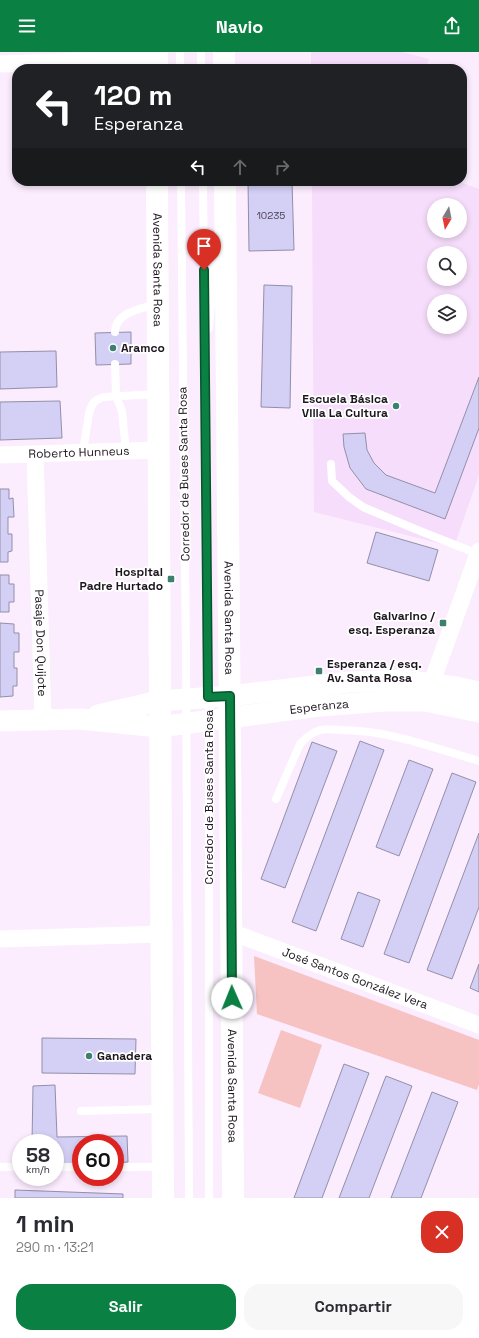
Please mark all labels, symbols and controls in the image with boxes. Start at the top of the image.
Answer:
icon: menu [16,15,38,37]
text: Navio [216,15,263,38]
icon: share [441,15,463,37]
text: 120 m [94,77,172,113]
icon: left [28,80,80,132]
text: Esperanza [94,112,183,135]
icon: left [187,156,209,178]
icon: ahead [229,156,251,178]
icon: right [271,156,293,178]
north arrow [427,198,467,238]
map controls [427,198,467,334]
house number: 10235 [257,209,285,222]
street label: Avenida Santa Rosa [149,213,166,327]
pin [187,229,221,270]
icon: arrive [193,235,215,257]
button: search [427,246,467,286]
button: layers [427,294,467,334]
place label: Aramco [121,340,165,356]
marker: Aramco [108,343,118,353]
street label: Corredor de Buses Santa Rosa [174,386,194,562]
place label: Escuela Básica Villa La Cultura [302,391,388,421]
marker: Escuela Básica Villa La Cultura [391,401,401,411]
street label: Roberto Hunneus [28,443,130,462]
street label: Avenida Santa Rosa [220,561,237,675]
place label: Hospital Padre Hurtado [80,564,163,594]
marker: Hospital Padre Hurtado [166,574,176,584]
street label: Pasaje Don Quijote [31,589,50,697]
place label: Galvarino / esq. Esperanza [348,608,435,638]
marker: Galvarino / esq. Esperanza [438,618,448,628]
place label: Esperanza / esq. Av. Santa Rosa [327,656,422,686]
marker: Esperanza / esq. Av. Santa Rosa [314,666,324,676]
street label: Esperanza [289,696,350,718]
street label: Corredor de Buses Santa Rosa [201,709,217,884]
street label: José Santos González Vera [280,944,430,1013]
position arrow [211,977,253,1019]
street label: Avenida Santa Rosa [224,1029,241,1143]
place label: Ganadera [97,1048,152,1064]
marker: Ganadera [84,1051,94,1061]
speed limit sign: 60 [72,1134,124,1186]
text: 58 [26,1142,50,1168]
text: km/h [26,1163,50,1176]
text: 1 min [16,1208,75,1239]
button: close [421,1211,463,1253]
text: 290 m · 13:21 [16,1239,94,1256]
button: Salir [16,1284,236,1330]
button: Compartir [244,1284,463,1330]

